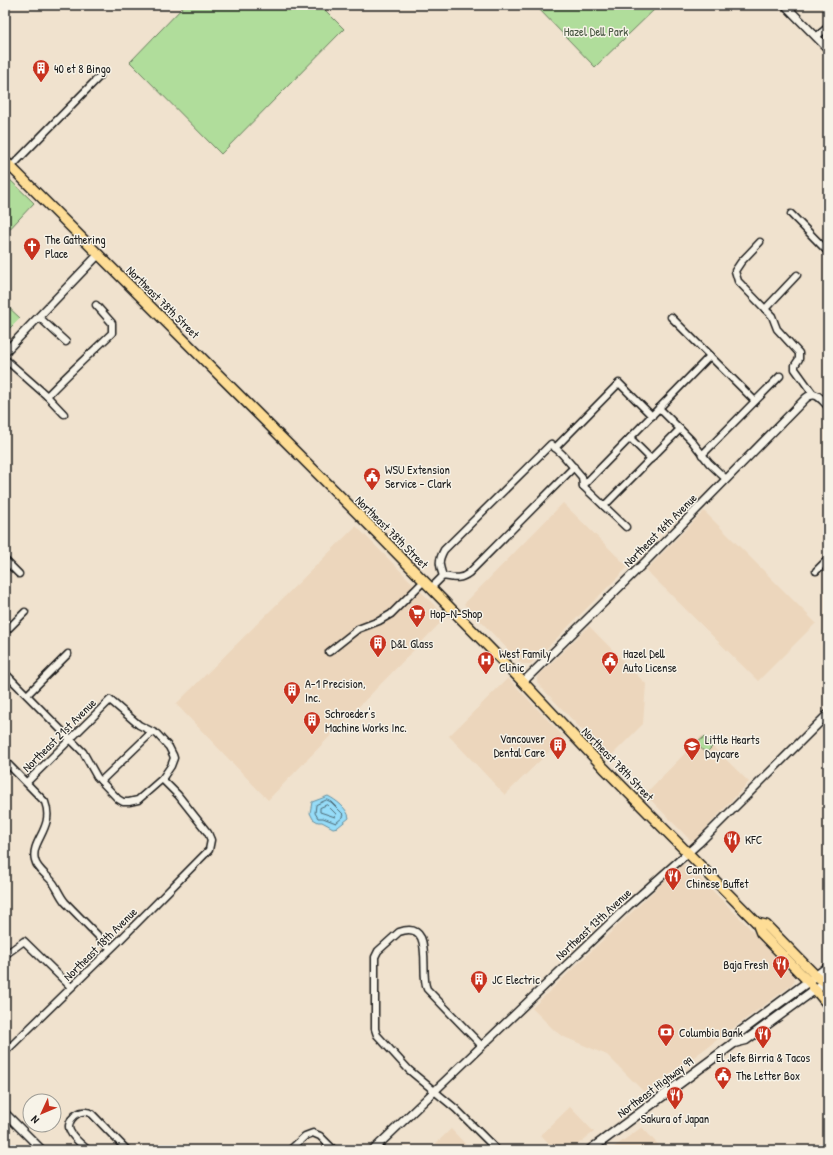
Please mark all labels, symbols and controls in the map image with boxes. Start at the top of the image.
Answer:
park label: Hazel Dell Park [564,23,628,40]
building icon: 40 et 8 Bingo [31,58,51,83]
place label: 40 et 8 Bingo [54,60,111,77]
place label: The Gathering Place [45,231,106,262]
church icon: The Gathering Place [22,236,42,261]
street label: Northeast 78th Street [123,262,204,343]
place label: WSU Extension Service - Clark [385,461,451,492]
public building icon: WSU Extension Service - Clark [362,466,382,491]
street label: Northeast 16th Avenue [620,489,701,570]
street label: Northeast 78th Street [352,492,433,573]
supermarket icon: Hop-N-Shop [407,603,427,628]
place label: Hop-N-Shop [430,605,482,622]
building icon: D&L Glass [368,633,388,658]
place label: D&L Glass [391,635,434,652]
place label: West Family Clinic [499,645,551,676]
place label: Hazel Dell Auto License [623,645,677,676]
hospital icon: West Family Clinic [476,650,496,675]
public building icon: Hazel Dell Auto License [600,650,620,675]
place label: A-1 Precision, Inc. [305,675,365,706]
building icon: A-1 Precision, Inc. [282,680,302,705]
street label: Northeast 21st Avenue [18,694,100,776]
place label: Schroeder's Machine Works Inc. [325,705,407,736]
building icon: Schroeder's Machine Works Inc. [302,710,322,735]
street label: Northeast 78th Street [578,723,658,805]
place label: Vancouver Dental Care [494,730,545,761]
place label: Little Hearts Daycare [705,731,760,762]
building icon: Vancouver Dental Care [548,735,568,760]
school or university icon: Little Hearts Daycare [682,736,702,761]
restaurant icon: KFC [722,829,742,854]
place label: KFC [745,831,763,848]
place label: Canton Chinese Buffet [686,861,750,892]
restaurant icon: Canton Chinese Buffet [663,866,683,891]
street label: Northeast 13th Avenue [551,884,635,964]
street label: Northeast 18th Avenue [59,903,141,985]
restaurant icon: Baja Fresh [771,954,791,979]
place label: Baja Fresh [723,956,768,973]
building icon: JC Electric [469,969,489,994]
place label: JC Electric [492,971,540,988]
bank icon: Columbia Bank [656,1022,676,1047]
place label: Columbia Bank [679,1024,743,1041]
restaurant icon: El Jefe Birria & Tacos [753,1024,773,1049]
place label: El Jefe Birria & Tacos [716,1049,810,1066]
street label: Northeast Highway 99 [613,1052,697,1121]
public building icon: The Letter Box [713,1065,733,1090]
place label: The Letter Box [736,1067,800,1084]
restaurant icon: Sakura of Japan [665,1085,685,1110]
north arrow [22,1093,62,1133]
place label: Sakura of Japan [641,1110,709,1127]
text: N [28,1113,42,1127]

